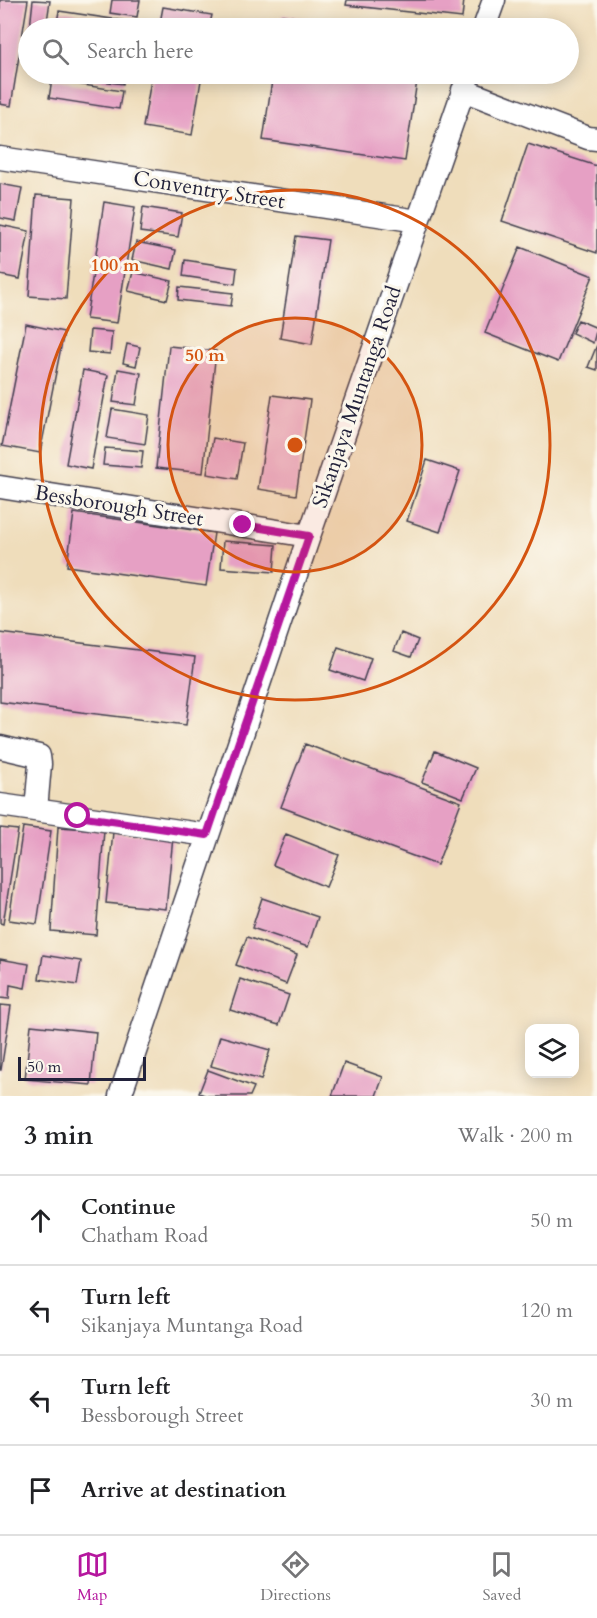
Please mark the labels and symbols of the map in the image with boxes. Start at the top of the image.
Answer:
street label: Conventry Street [131,164,287,216]
text: 100 m [90,253,140,278]
street label: Sikanjaya Muntanga Road [305,282,409,512]
text: 50 m [185,343,225,368]
centre of rings [285,435,305,455]
street label: Bessborough Street [33,478,206,534]
route end [229,511,255,537]
route start [64,802,90,828]
scale bar [18,1054,146,1082]

